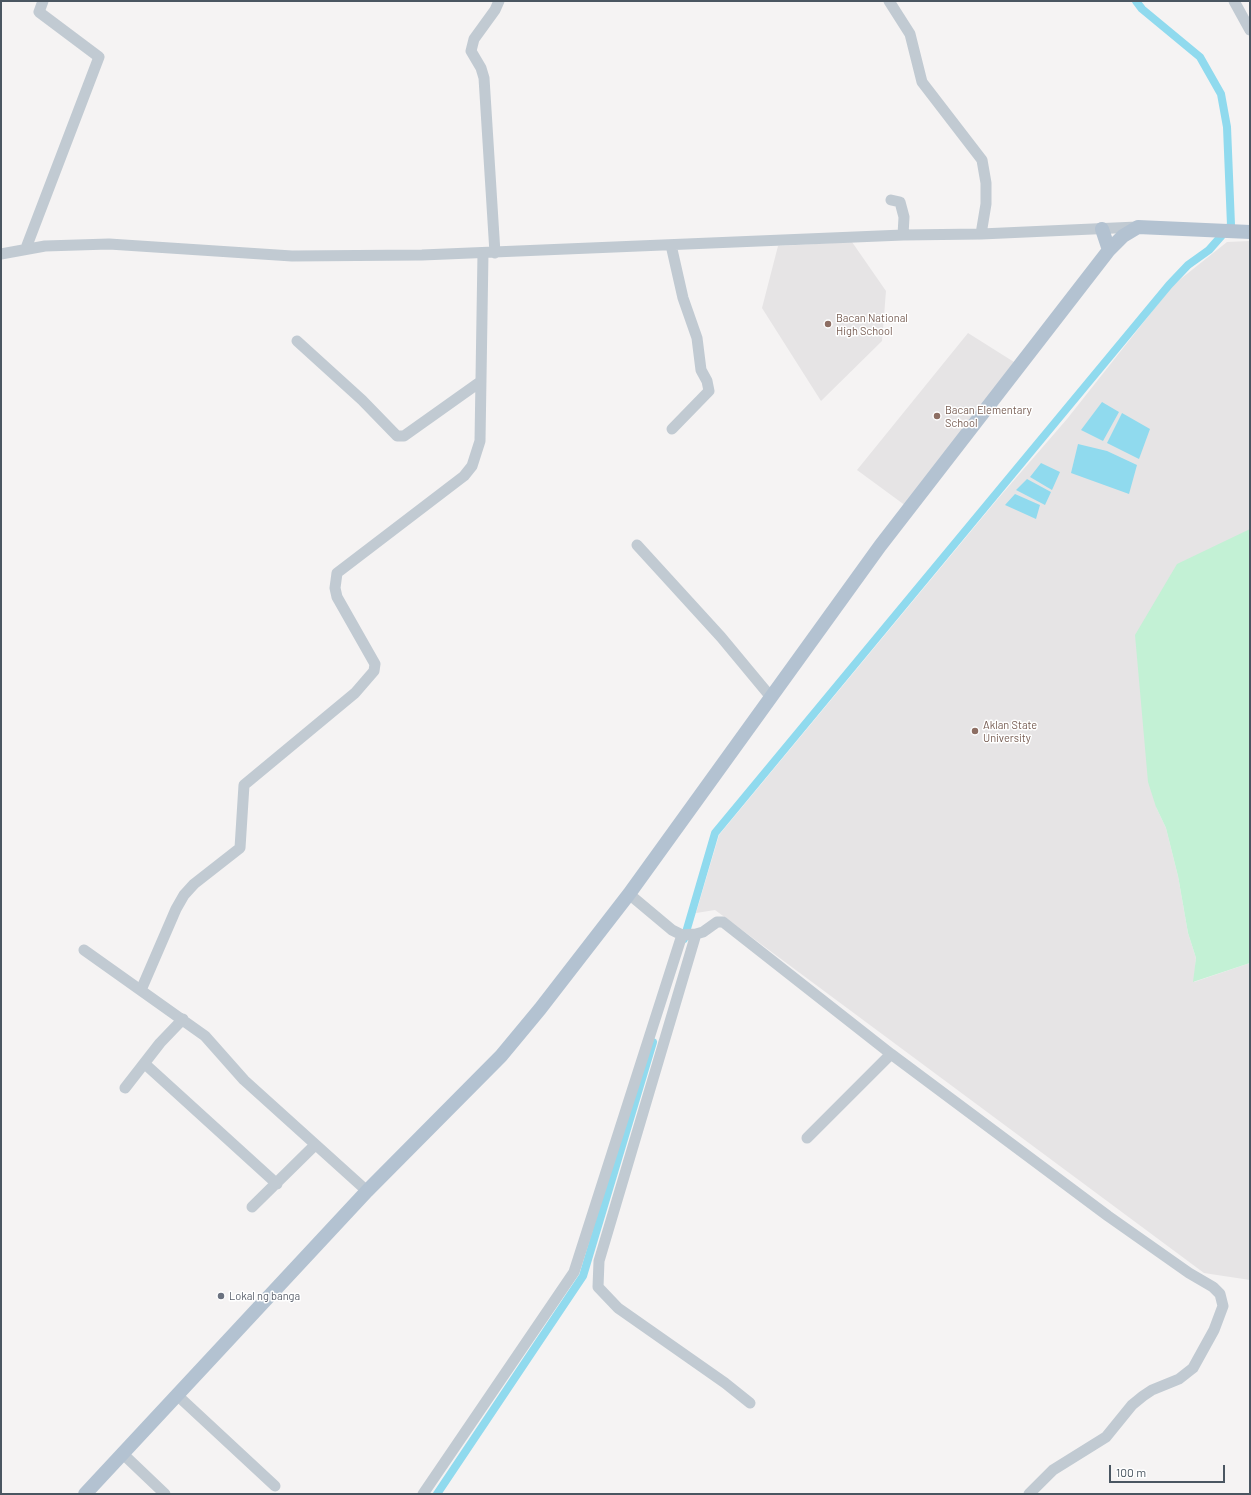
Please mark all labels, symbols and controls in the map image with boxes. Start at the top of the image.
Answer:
place label: Bacan National High School [836,311,908,337]
marker: Bacan National High School [823,319,833,329]
place label: Bacan Elementary School [945,403,1032,429]
marker: Bacan Elementary School [932,411,942,421]
place label: Aklan State University [983,718,1037,744]
marker: Aklan State University [970,726,980,736]
place label: Lokal ng banga [229,1289,300,1303]
marker: Lokal ng banga [216,1291,226,1301]
scale bar [1111,1457,1227,1483]
text: 100 m [1116,1465,1146,1479]

